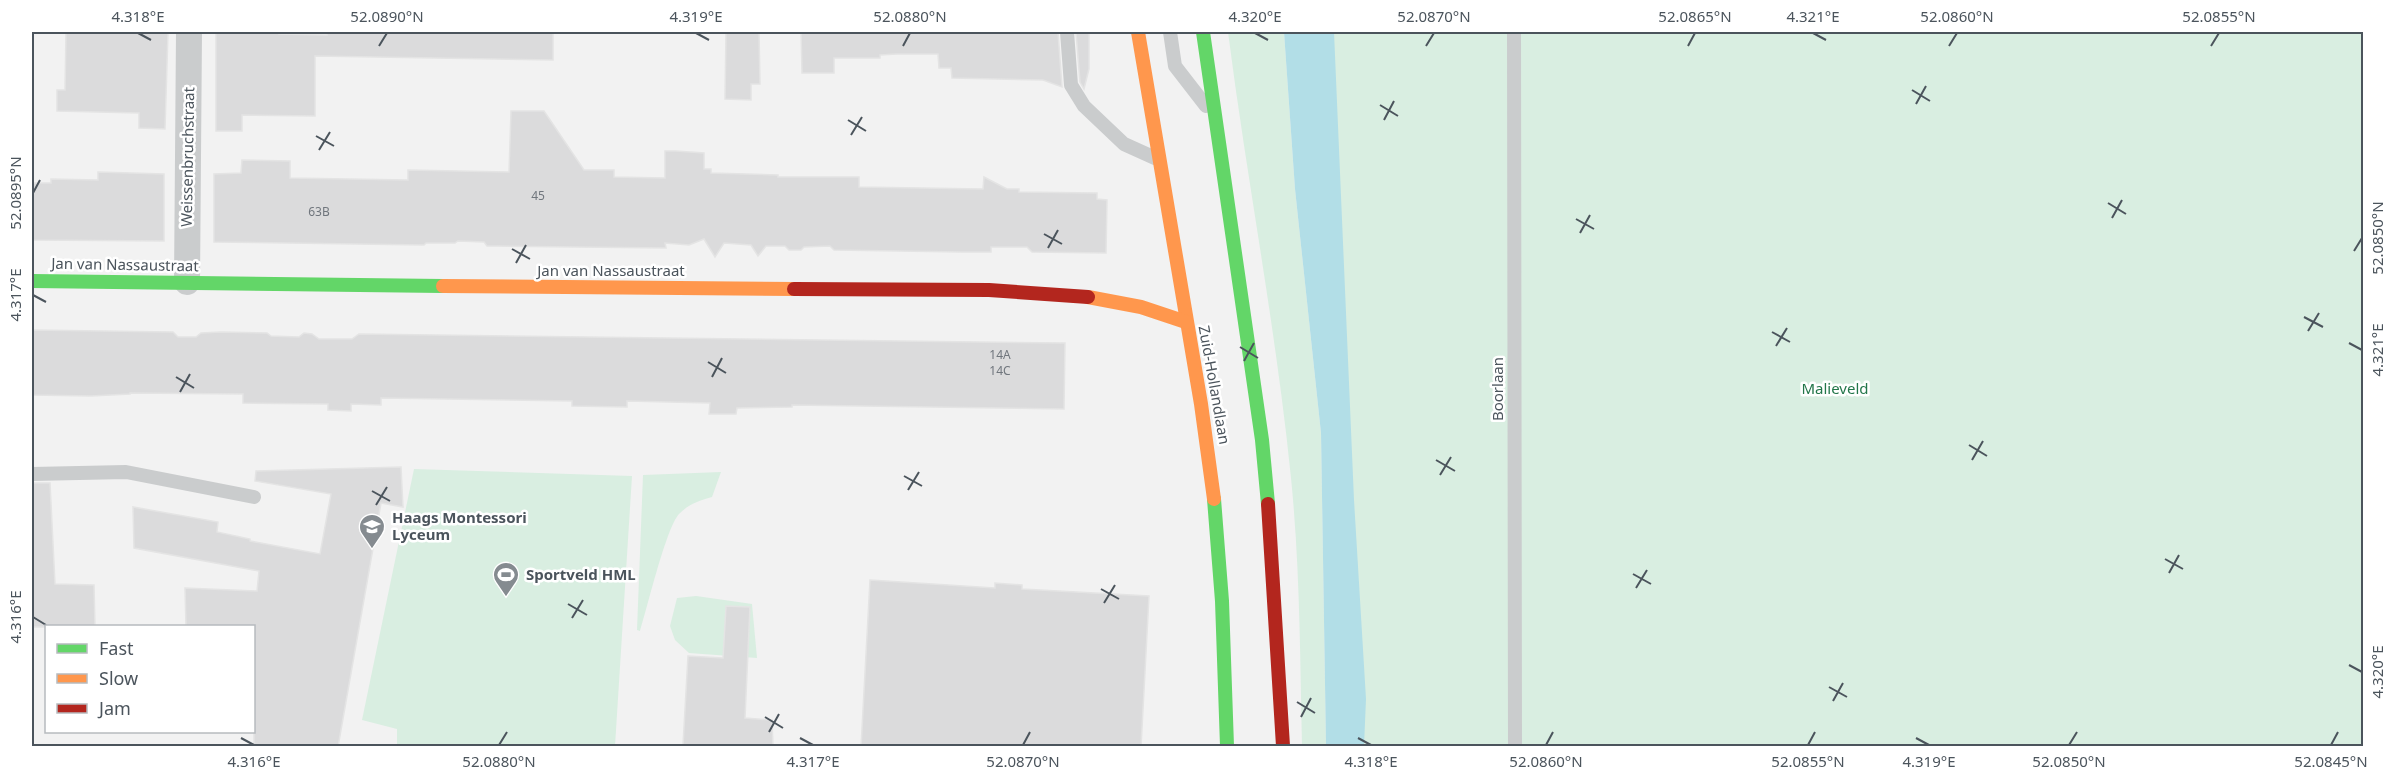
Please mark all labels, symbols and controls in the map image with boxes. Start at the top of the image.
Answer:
text: 4.318°E [111,6,165,26]
text: 52.0890°N [350,6,424,26]
text: 4.319°E [669,6,723,26]
text: 52.0880°N [873,6,947,26]
text: 4.320°E [1228,6,1282,26]
text: 52.0870°N [1397,6,1471,26]
text: 52.0865°N [1658,6,1732,26]
text: 4.321°E [1786,6,1840,26]
text: 52.0860°N [1920,6,1994,26]
text: 52.0855°N [2182,6,2256,26]
street label: Weissenbruchstraat [176,86,198,227]
text: 52.0895°N [5,156,25,230]
house number: 45 [531,187,545,204]
text: 52.0850°N [2367,201,2387,275]
house number: 63B [308,203,330,220]
street label: Jan van Nassaustraat [49,253,200,275]
street label: Jan van Nassaustraat [535,260,685,280]
text: 4.317°E [5,268,25,322]
text: 4.321°E [2367,323,2387,377]
street label: Zuid-Hollandlaan [1195,324,1235,446]
house number: 14A [989,346,1011,363]
street label: Boorlaan [1487,357,1507,421]
house number: 14C [989,362,1011,379]
park label: Malieveld [1801,378,1869,398]
place label: Haags Montessori Lyceum [392,507,527,544]
school or university icon: Haags Montessori Lyceum [357,512,387,550]
sports icon: Sportveld HML [491,560,521,598]
place label: Sportveld HML [526,564,636,584]
text: 4.316°E [5,590,25,644]
legend [45,625,255,733]
text: Fast [99,636,134,660]
text: 4.320°E [2367,645,2387,699]
text: Slow [99,666,138,690]
text: Jam [97,696,131,720]
text: 4.316°E [227,751,281,771]
text: 52.0880°N [462,751,536,771]
text: 4.317°E [786,751,840,771]
text: 52.0870°N [986,751,1060,771]
text: 4.318°E [1344,751,1398,771]
text: 52.0860°N [1509,751,1583,771]
text: 52.0855°N [1771,751,1845,771]
text: 4.319°E [1902,751,1956,771]
text: 52.0850°N [2032,751,2106,771]
text: 52.0845°N [2294,751,2368,771]

